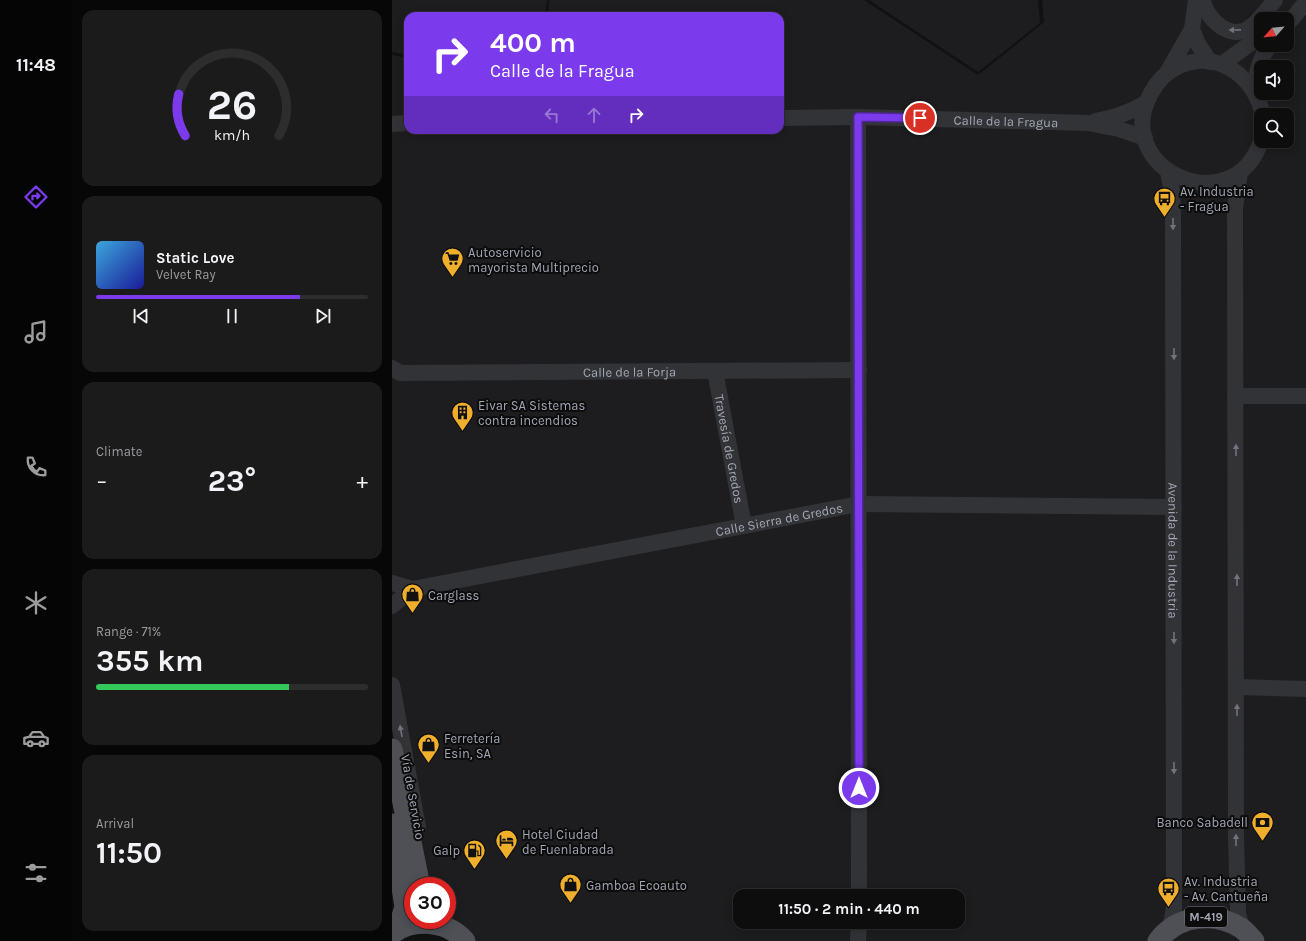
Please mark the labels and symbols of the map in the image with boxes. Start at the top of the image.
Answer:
north arrow [1254,12,1294,52]
one-way arrow [1228,27,1241,33]
pin [903,101,937,135]
street label: Calle de la Fragua [953,112,1058,130]
place label: Av. Industria - Fragua [1180,184,1254,214]
bus stop icon: Av. Industria - Fragua [1152,185,1178,218]
one-way arrow [1170,218,1176,231]
place label: Autoservicio mayorista Multiprecio [468,245,599,275]
supermarket icon: Autoservicio mayorista Multiprecio [439,246,465,279]
one-way arrow [1171,348,1177,361]
street label: Calle de la Forja [583,364,676,379]
street label: Travesía de Gredos [712,393,747,505]
place label: Eivar SA Sistemas contra incendios [478,398,586,428]
building icon: Eivar SA Sistemas contra incendios [450,399,476,432]
one-way arrow [1233,443,1239,456]
street label: Avenida de la Industria [1166,483,1181,619]
street label: Calle Sierra de Gredos [714,500,844,539]
one-way arrow [1234,573,1240,586]
shop icon: Carglass [400,582,426,615]
place label: Carglass [428,588,480,603]
one-way arrow [1171,632,1177,645]
one-way arrow [1234,703,1240,716]
one-way arrow [397,725,403,737]
place label: Ferretería Esin, SA [444,731,501,761]
shop icon: Ferretería Esin, SA [416,732,442,765]
street label: Vía de Servicio [398,753,428,841]
one-way arrow [1171,762,1177,775]
position arrow [838,767,880,809]
bank icon: Banco Sabadell [1250,809,1276,842]
place label: Banco Sabadell [1156,815,1248,830]
place label: Hotel Ciudad de Fuenlabrada [522,827,614,857]
hotel icon: Hotel Ciudad de Fuenlabrada [494,828,520,861]
one-way arrow [1233,833,1239,846]
fuel station icon: Galp [462,837,488,870]
place label: Galp [433,843,460,858]
shop icon: Gamboa Ecoauto [557,872,583,905]
place label: Av. Industria - Av. Cantueña [1184,874,1268,904]
bus stop icon: Av. Industria - Av. Cantueña [1156,875,1182,908]
speed limit sign: 30 [404,877,456,929]
place label: Gamboa Ecoauto [586,878,687,893]
road number: M-419 [1185,907,1227,927]

